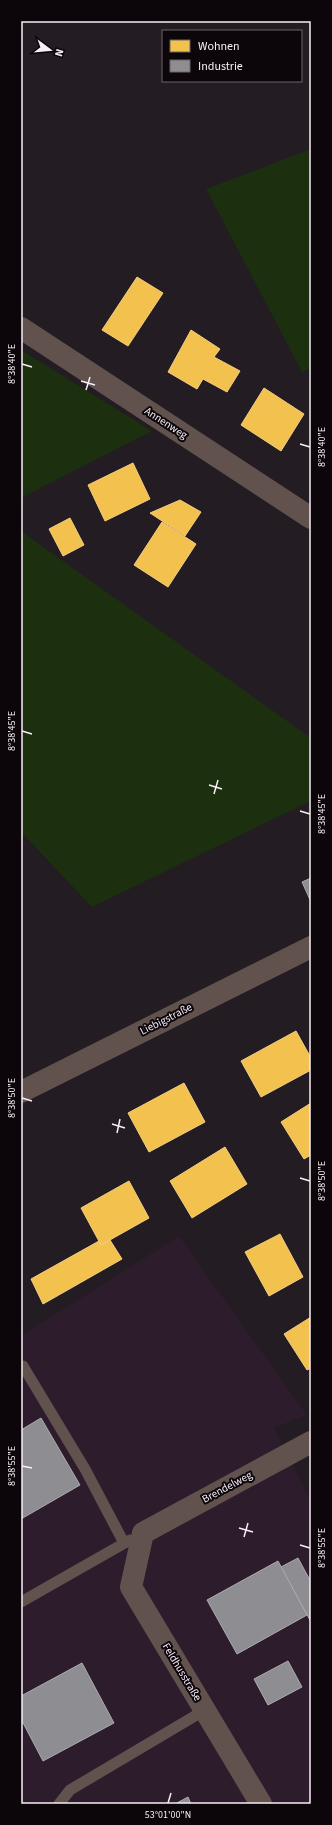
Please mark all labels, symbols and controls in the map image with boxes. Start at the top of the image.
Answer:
north arrow [30,30,70,70]
legend [162,30,302,82]
text: Wohnen [198,38,240,55]
text: N [51,47,67,58]
text: Industrie [198,58,243,75]
text: 8°38'40"E [5,344,19,384]
street label: Annenweg [142,404,191,443]
text: 8°38'40"E [315,427,329,467]
text: 8°38'45"E [5,711,19,751]
text: 8°38'45"E [315,794,329,834]
street label: Liebigstraße [137,999,195,1039]
text: 8°38'50"E [5,1078,19,1118]
text: 8°38'50"E [315,1161,329,1201]
text: 8°38'55"E [5,1446,19,1486]
street label: Brendelweg [199,1467,255,1506]
text: 8°38'55"E [315,1528,329,1568]
street label: Feldhusstraße [159,1640,206,1704]
text: 53°01'00"N [145,1808,191,1822]

